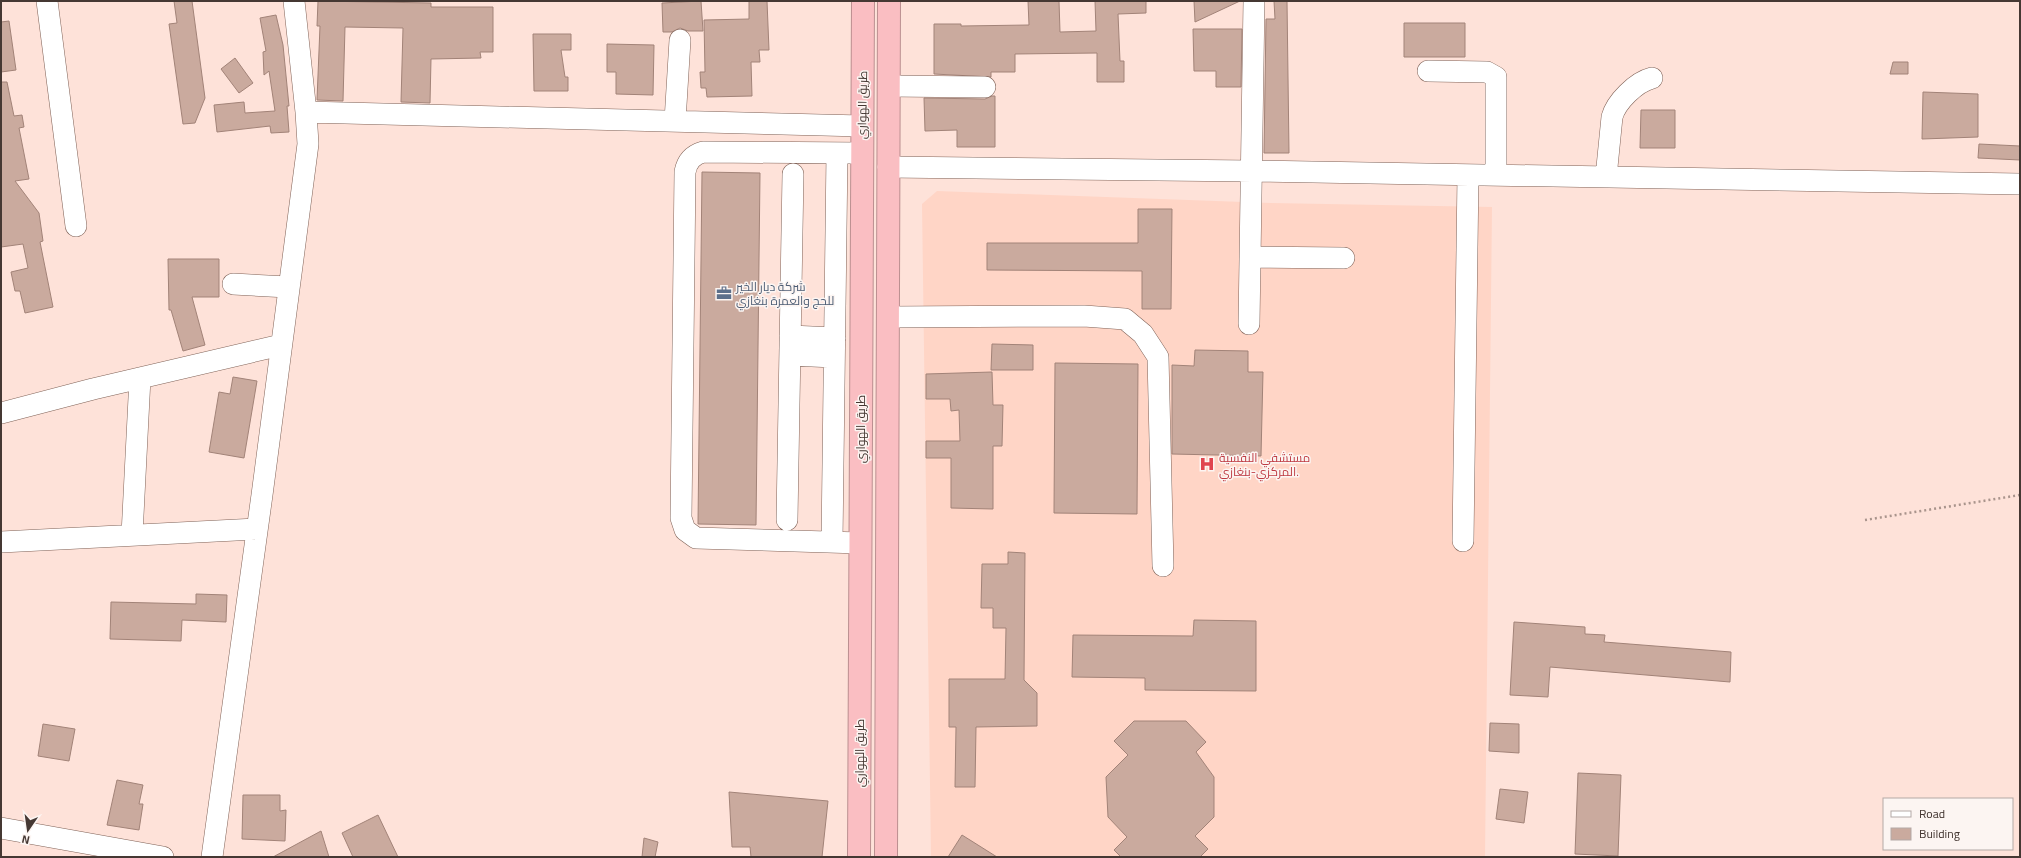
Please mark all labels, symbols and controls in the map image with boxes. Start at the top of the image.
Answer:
street label: طريق الهواري [850,70,874,139]
place label: شركة ديار الخير للحج والعمرة بنغازي [735,275,834,312]
office icon: شركة ديار الخير للحج والعمرة بنغازي [715,284,733,302]
street label: طريق الهواري [849,395,872,463]
place label: مستشفي النفسية المركزي-بنغازي. [1219,446,1310,483]
hospital icon: مستشفي النفسية المركزي-بنغازي. [1198,455,1216,473]
street label: طريق الهواري [848,719,871,787]
legend [1883,798,2013,850]
text: Road [1919,802,1945,825]
north arrow [8,810,48,850]
text: Building [1919,822,1960,845]
text: N [20,829,32,850]

